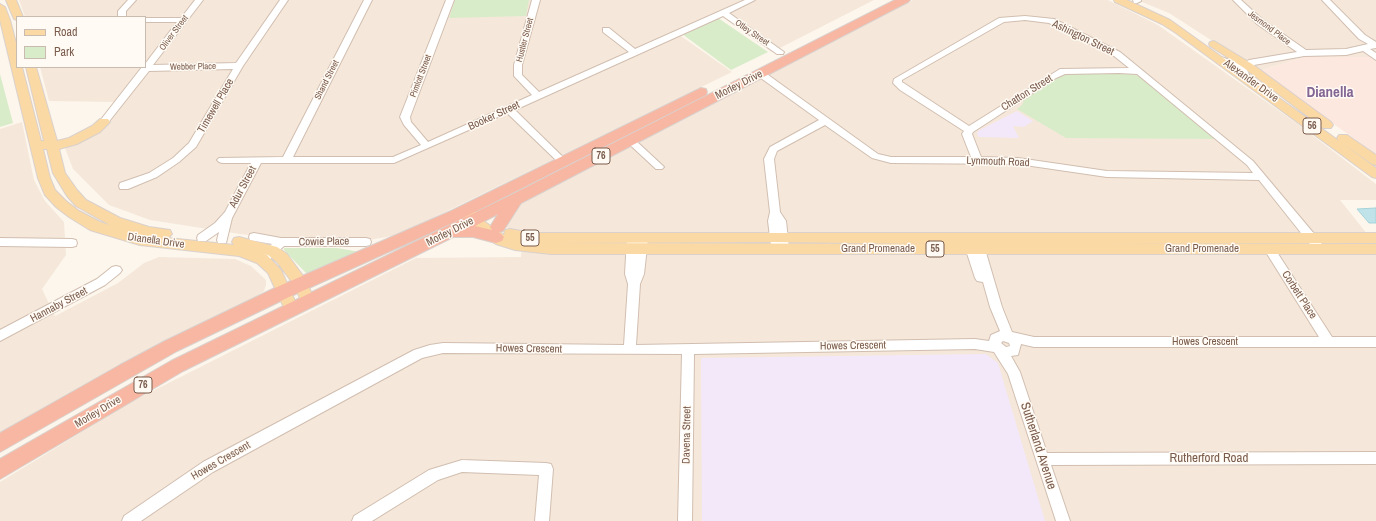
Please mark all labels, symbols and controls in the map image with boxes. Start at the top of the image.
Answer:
street label: Jesmond Place [1246,9,1292,47]
street label: Oliver Street [157,13,191,53]
legend [16,16,146,68]
street label: Hustler Street [514,17,536,63]
street label: Ashington Street [1050,17,1116,59]
street label: Otley Street [733,18,771,48]
text: Road [54,24,78,40]
text: Park [54,44,74,60]
street label: Pimlott Street [408,53,434,99]
street label: Alexander Drive [1221,57,1281,105]
street label: Shand Street [312,58,342,102]
street label: Webber Place [170,61,216,73]
street label: Morley Drive [713,68,765,102]
street label: Chatton Street [999,72,1055,114]
street label: Timewell Place [195,76,237,136]
district label: Dianella [1306,84,1354,102]
street label: Booker Street [466,98,522,134]
road number: 56 [1303,118,1321,134]
road number: 76 [592,148,610,164]
street label: Lynmouth Road [966,154,1030,170]
street label: Adur Street [226,164,260,210]
street label: Morley Drive [424,215,476,249]
street label: Dianella Drive [127,230,185,252]
road number: 55 [521,230,539,246]
street label: Cowie Place [299,235,349,249]
road number: 55 [926,241,944,257]
street label: Grand Promenade [841,242,915,256]
street label: Grand Promenade [1165,242,1239,256]
street label: Corbett Place [1279,268,1319,322]
street label: Hannaby Street [28,284,90,326]
street label: Howes Crescent [1172,335,1238,349]
street label: Howes Crescent [820,339,886,353]
street label: Howes Crescent [496,342,562,356]
road number: 76 [134,377,152,393]
street label: Morley Drive [73,393,123,431]
street label: Sutherland Avenue [1017,401,1059,491]
street label: Davena Street [680,406,694,464]
street label: Howes Crescent [189,439,253,483]
street label: Rutherford Road [1170,451,1248,467]

